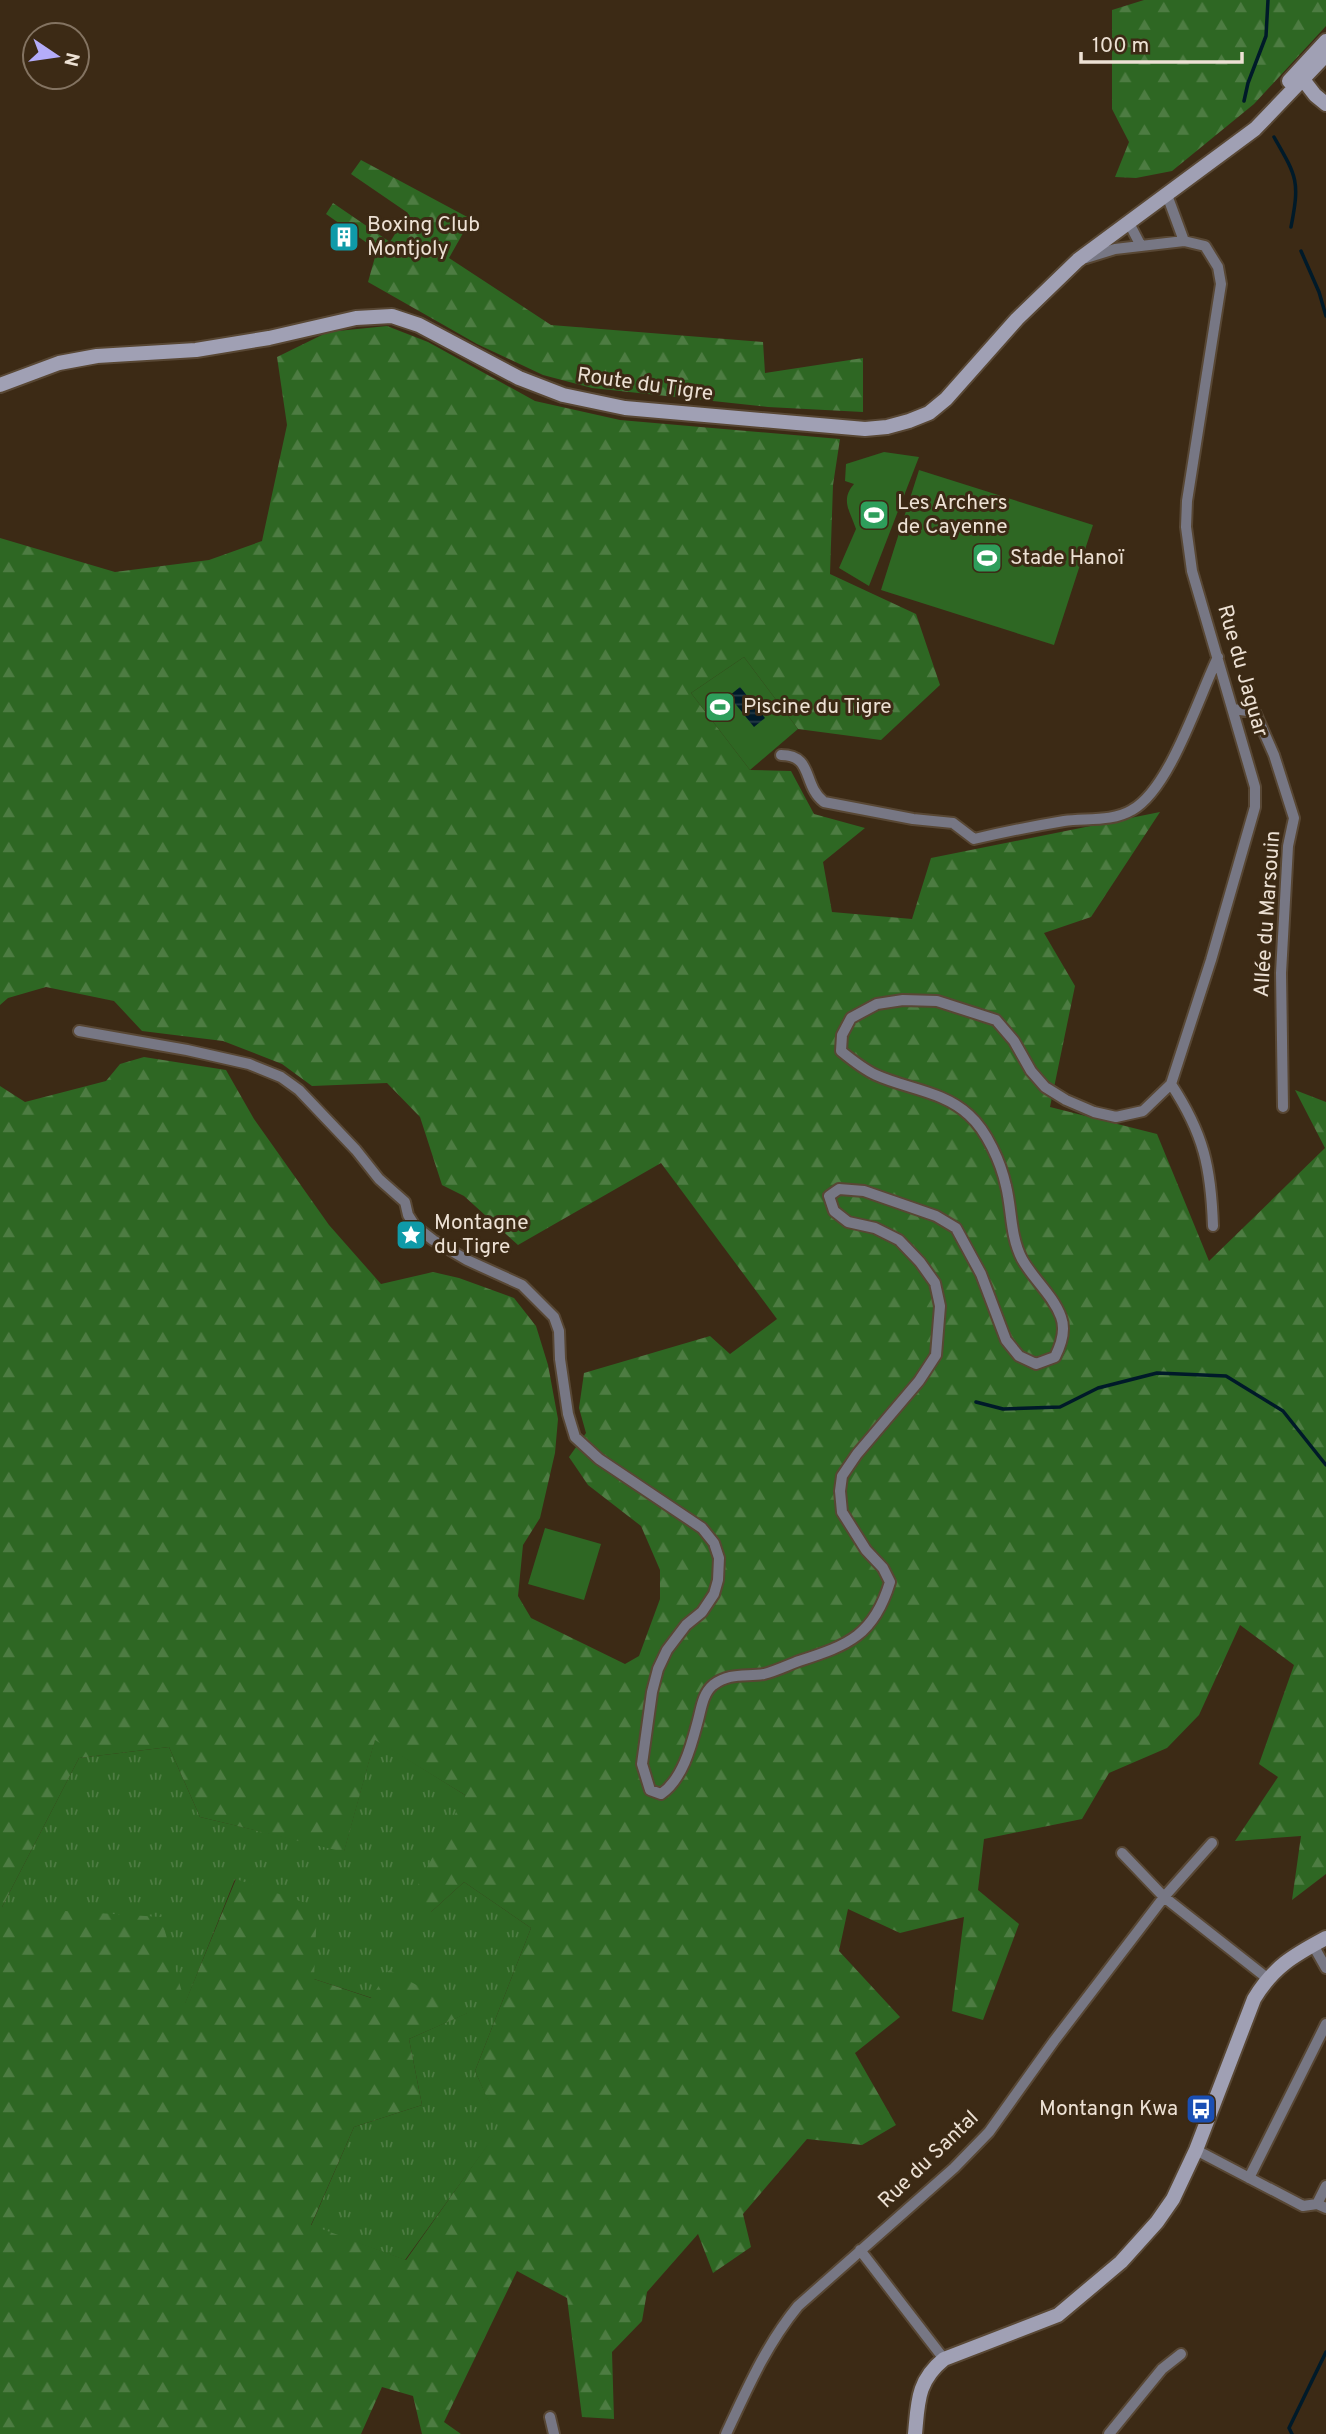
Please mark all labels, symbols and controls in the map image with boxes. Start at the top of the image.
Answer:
north arrow [21,21,91,91]
scale bar [1081,21,1242,65]
text: 100 m [1092,33,1149,60]
text: N [57,50,84,69]
place label: Boxing Club Montjoly [367,212,480,263]
building icon: Boxing Club Montjoly [327,220,361,254]
street label: Route du Tigre [575,362,715,408]
place label: Les Archers de Cayenne [897,490,1008,541]
sports icon: Les Archers de Cayenne [857,498,891,532]
sports icon: Stade Hanoï [970,541,1004,575]
place label: Stade Hanoï [1010,545,1125,572]
street label: Rue du Jaguar [1210,602,1274,740]
sports icon: Piscine du Tigre [703,690,737,724]
place label: Piscine du Tigre [743,694,892,721]
street label: Allée du Marsouin [1249,830,1287,998]
place label: Montagne du Tigre [434,1210,529,1261]
place icon: Montagne du Tigre [394,1218,428,1252]
bus stop icon: Montangn Kwa [1184,2092,1218,2126]
place label: Montangn Kwa [1039,2096,1178,2123]
street label: Rue du Santal [873,2105,985,2215]

